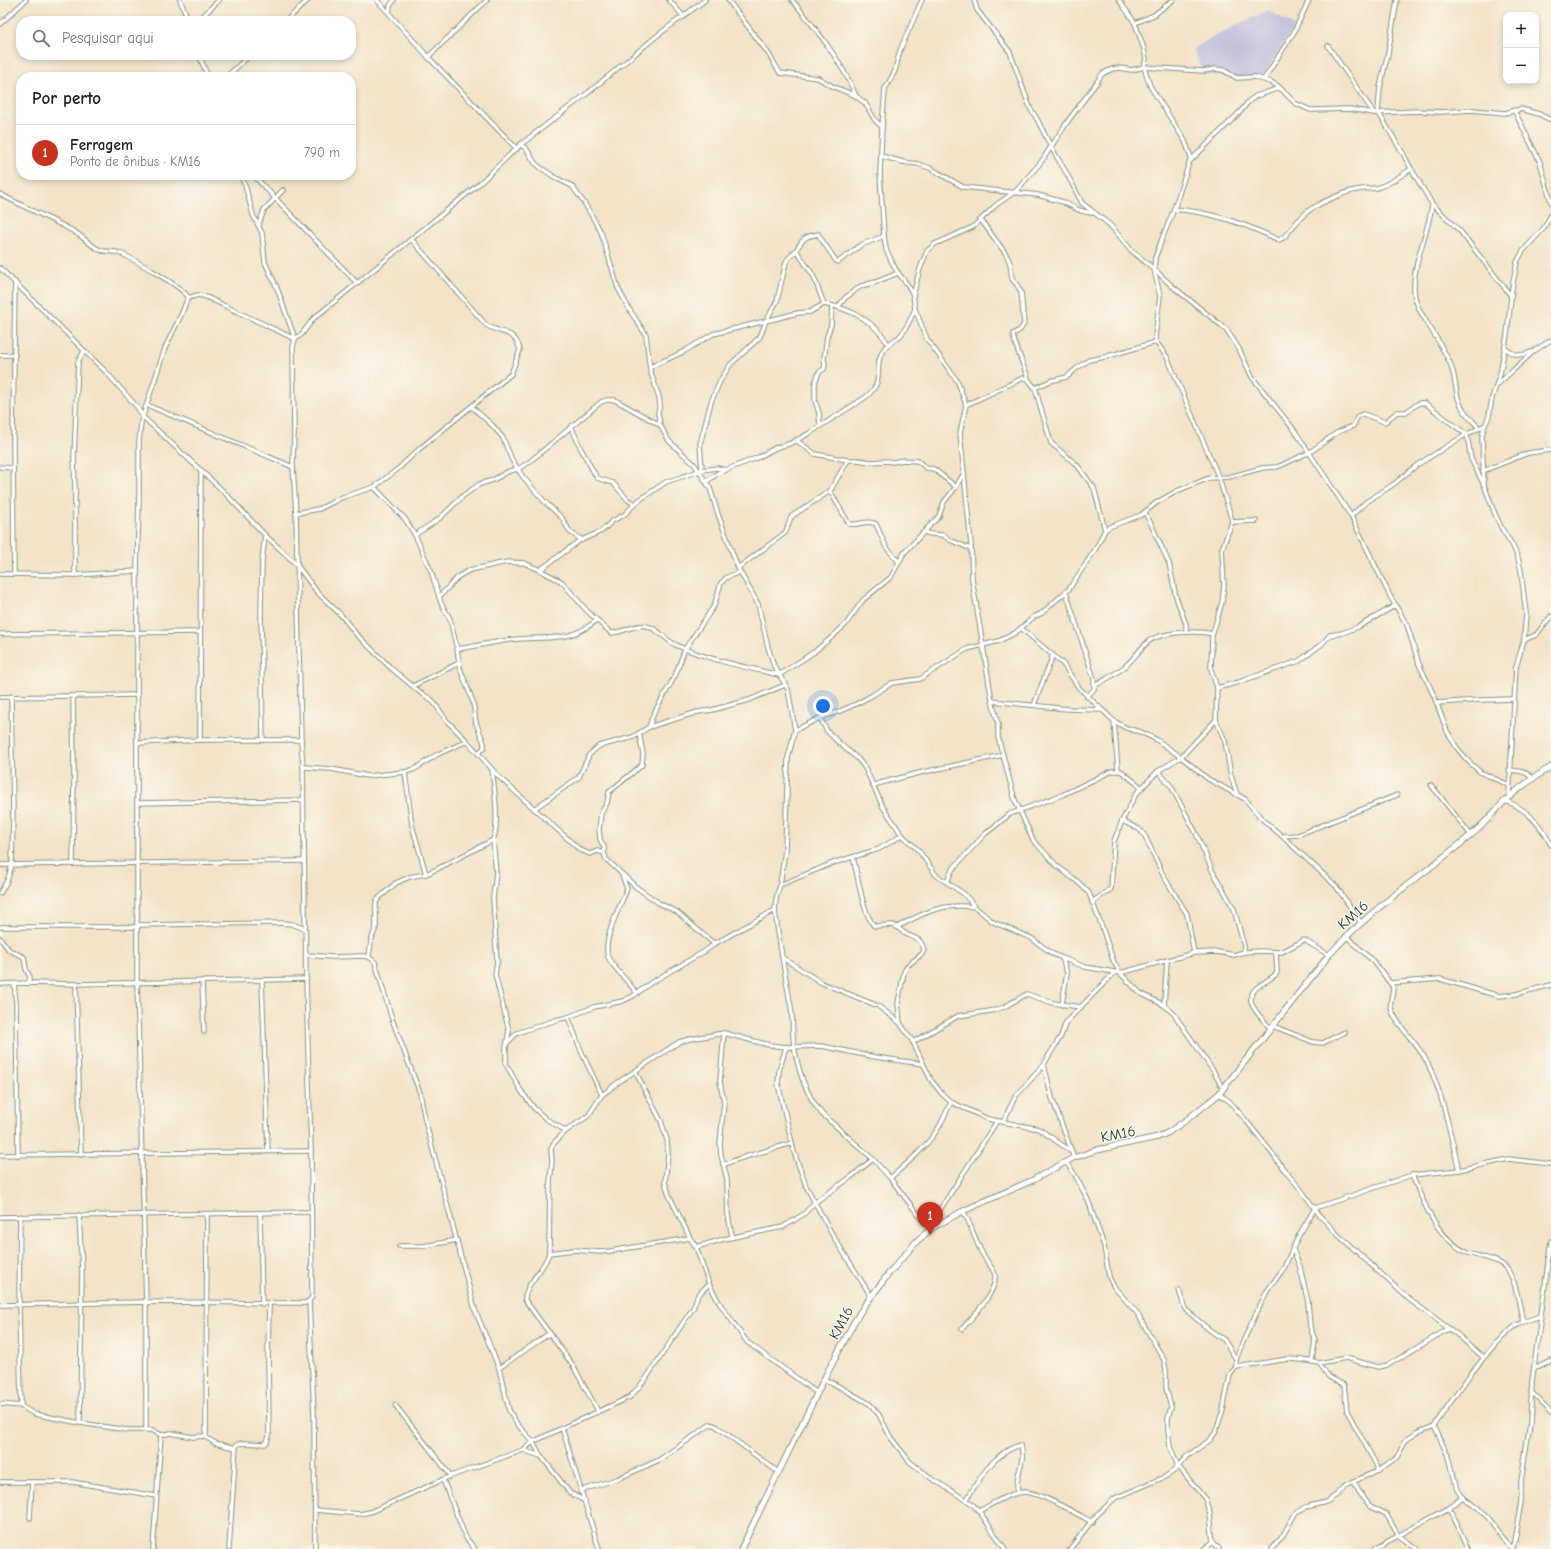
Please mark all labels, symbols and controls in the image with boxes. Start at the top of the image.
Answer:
map controls [1503,12,1539,84]
button: + [1503,12,1539,48]
search box [16,16,356,60]
icon: search [30,27,52,49]
text: Pesquisar aqui [62,29,154,47]
button: − [1503,48,1539,84]
text: Por perto [32,89,101,108]
text: Ferragem [70,136,133,154]
text: 1 [42,145,48,160]
text: 790 m [304,145,340,160]
text: Ponto de ônibus · KM16 [70,154,200,169]
your location [813,696,833,716]
street label: KM16 [1334,897,1372,933]
street label: KM16 [1099,1122,1137,1146]
pin: 1 [917,1202,943,1235]
street label: KM16 [825,1303,857,1343]

